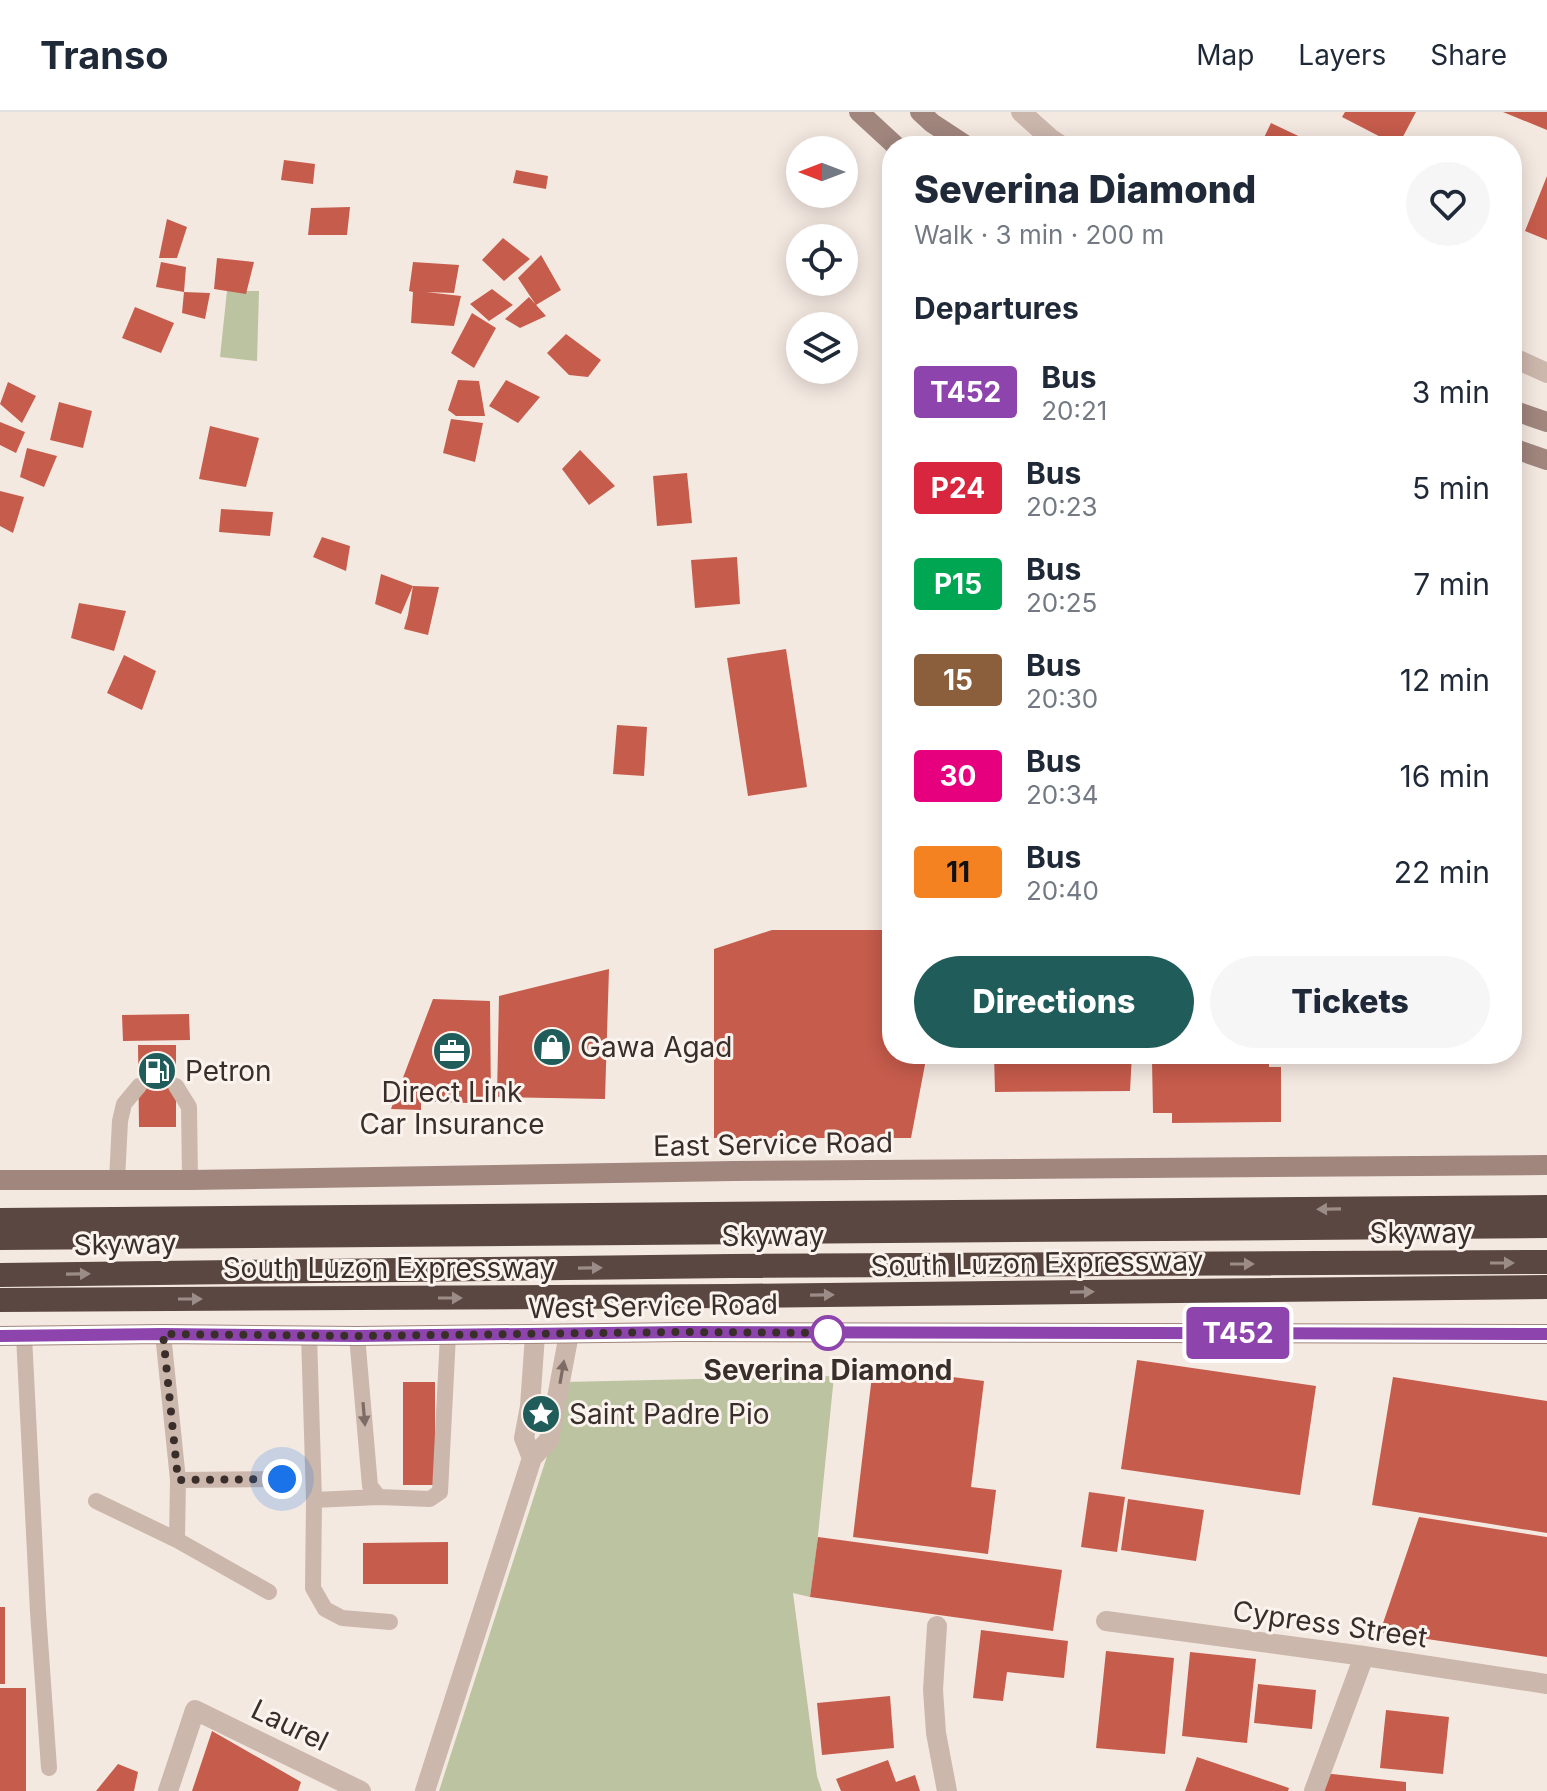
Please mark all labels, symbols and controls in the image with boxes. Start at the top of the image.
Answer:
text: Transo [40,32,168,78]
text: Map [1196,38,1254,72]
text: Layers [1298,38,1386,72]
text: Share [1430,38,1507,72]
north arrow [786,136,858,208]
map controls [786,136,858,384]
button: heart [1406,162,1490,246]
text: Severina Diamond [914,166,1256,212]
text: Walk · 3 min · 200 m [914,219,1164,250]
button: locate [786,224,858,296]
text: Departures [914,290,1079,326]
button: layers [786,312,858,384]
text: Bus [1041,359,1097,395]
text: 3 min [1412,374,1490,410]
text: T452 [930,375,1001,409]
text: 20:21 [1041,395,1107,426]
text: Bus [1026,455,1081,491]
text: 5 min [1412,470,1490,506]
text: P24 [931,471,985,505]
text: 20:23 [1026,491,1098,522]
text: Bus [1026,551,1081,587]
text: 7 min [1413,566,1490,602]
text: P15 [934,567,982,601]
text: 20:25 [1026,587,1097,618]
text: Bus [1026,647,1081,683]
text: 12 min [1400,662,1490,698]
text: 15 [943,663,973,697]
text: 20:30 [1026,683,1098,714]
text: Bus [1026,743,1081,779]
text: 16 min [1399,758,1490,794]
text: 30 [940,759,976,793]
text: 20:34 [1026,779,1099,810]
text: Bus [1026,839,1081,875]
text: 22 min [1394,854,1490,890]
text: 11 [946,855,970,889]
text: 20:40 [1026,875,1099,906]
button: Directions [914,956,1194,1048]
button: Tickets [1210,956,1490,1048]
shop icon: Gawa Agad [531,1026,573,1068]
office icon: Direct Link Car Insurance [431,1030,473,1072]
place label: Gawa Agad [580,1030,732,1064]
fuel station icon: Petron [136,1050,178,1092]
place label: Petron [185,1054,272,1088]
place label: Direct Link Car Insurance [359,1075,545,1141]
street label: East Service Road [653,1125,893,1163]
one-way arrow [1316,1203,1341,1215]
street label: Skyway [1369,1216,1473,1250]
street label: Skyway [721,1219,825,1253]
street label: Skyway [73,1226,177,1262]
street label: South Luzon Expressway [870,1243,1204,1283]
street label: South Luzon Expressway [223,1251,555,1285]
one-way arrow [1490,1256,1515,1269]
one-way arrow [1230,1258,1255,1270]
one-way arrow [578,1262,603,1274]
one-way arrow [66,1268,91,1280]
one-way arrow [1070,1286,1095,1298]
street label: West Service Road [528,1287,778,1325]
one-way arrow [810,1289,835,1301]
one-way arrow [438,1292,463,1304]
one-way arrow [178,1293,203,1305]
line badge: T452 [1182,1307,1294,1359]
marker: Severina Diamond [811,1316,845,1350]
text: T452 [1202,1316,1274,1350]
place label: Severina Diamond [704,1353,952,1387]
one-way arrow [557,1359,569,1384]
place icon: Saint Padre Pio [520,1393,562,1435]
place label: Saint Padre Pio [569,1397,770,1431]
one-way arrow [358,1402,371,1427]
your location [262,1459,302,1499]
street label: Cypress Street [1230,1594,1430,1654]
street label: Laurel [246,1692,334,1758]

